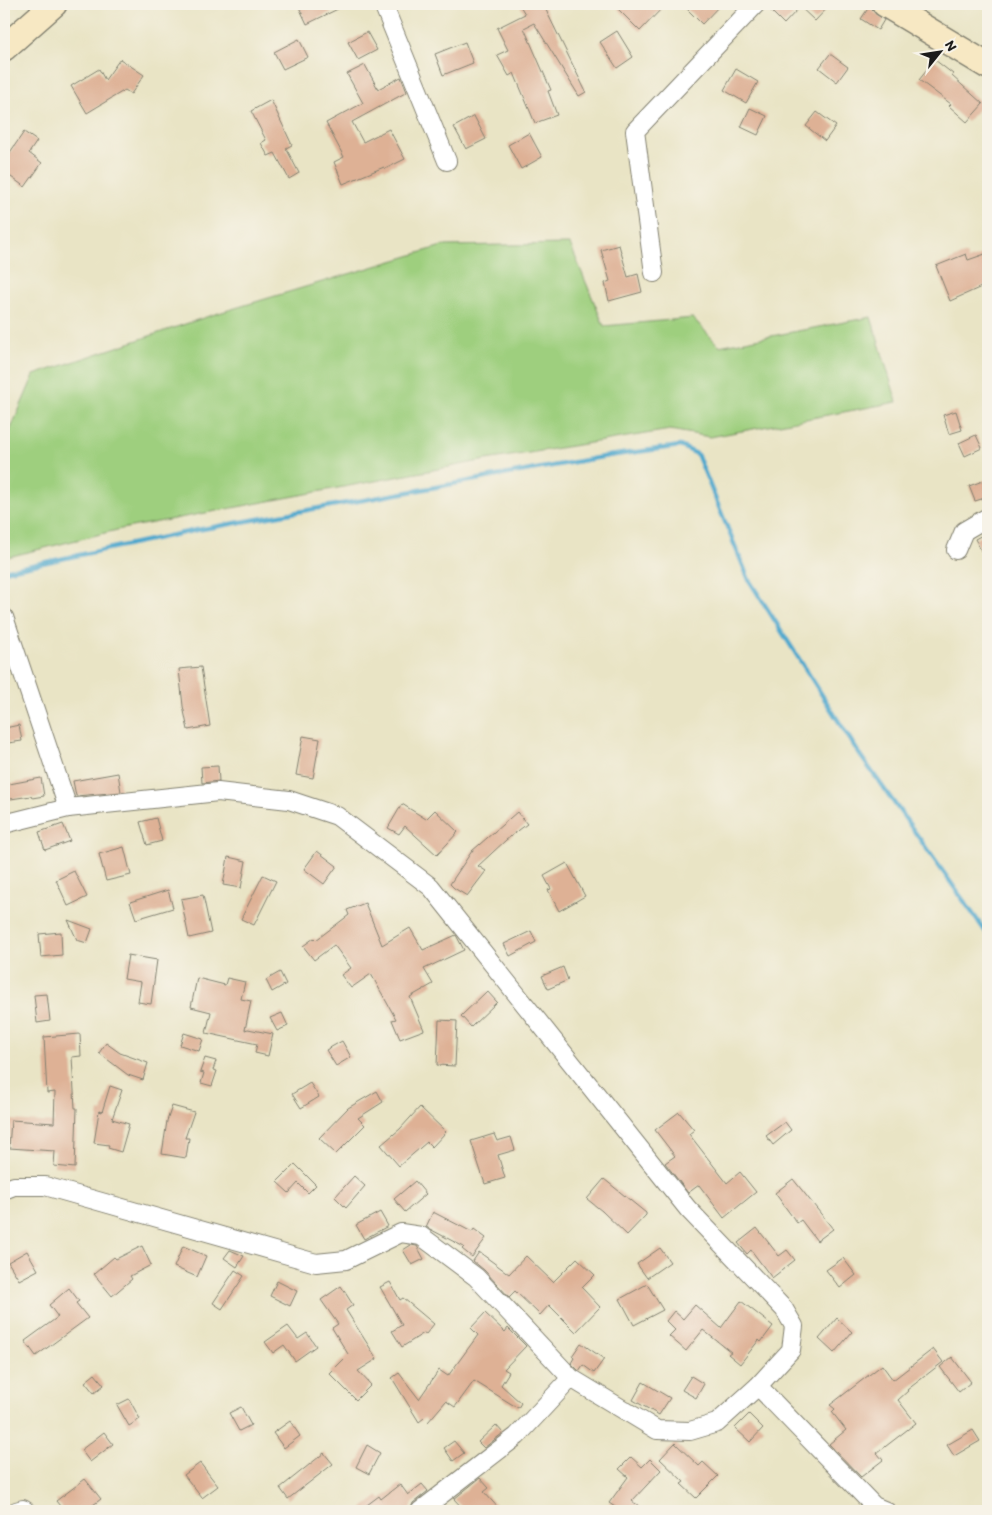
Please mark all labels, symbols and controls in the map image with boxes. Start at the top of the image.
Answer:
north arrow [914,28,964,78]
text: N [941,37,961,54]

